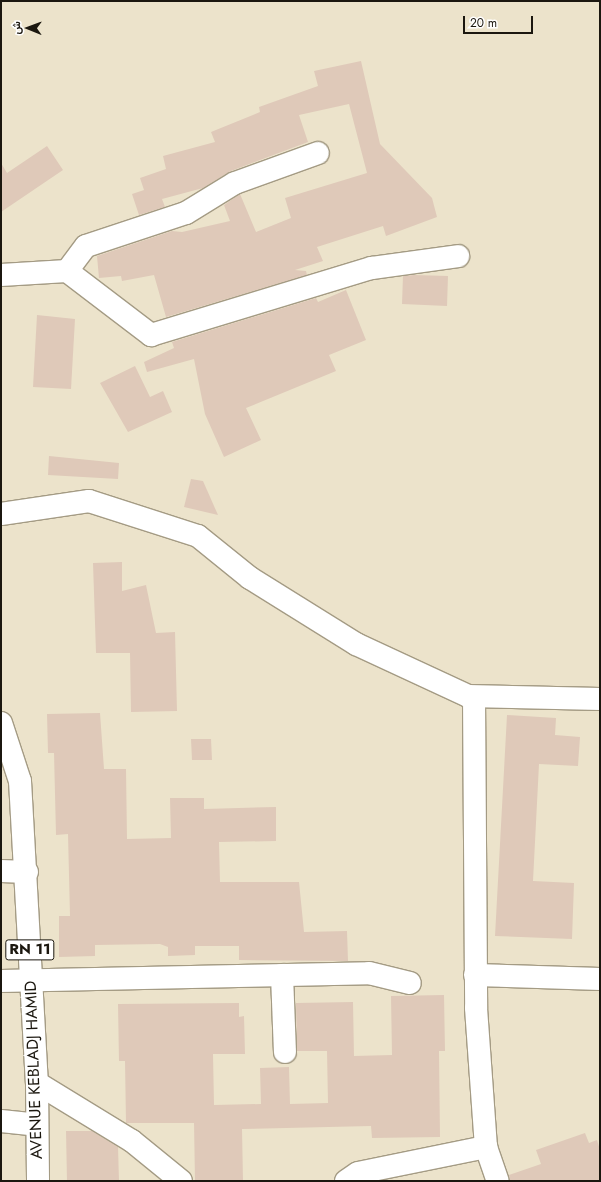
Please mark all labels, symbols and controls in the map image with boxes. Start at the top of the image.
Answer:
north arrow [8,8,48,48]
scale bar [465,8,535,34]
text: 20 m [470,14,497,32]
text: ش [8,21,24,35]
road number: RN 11 [5,937,55,963]
street label: AVENUE KEBLADJ HAMID [21,980,47,1160]

